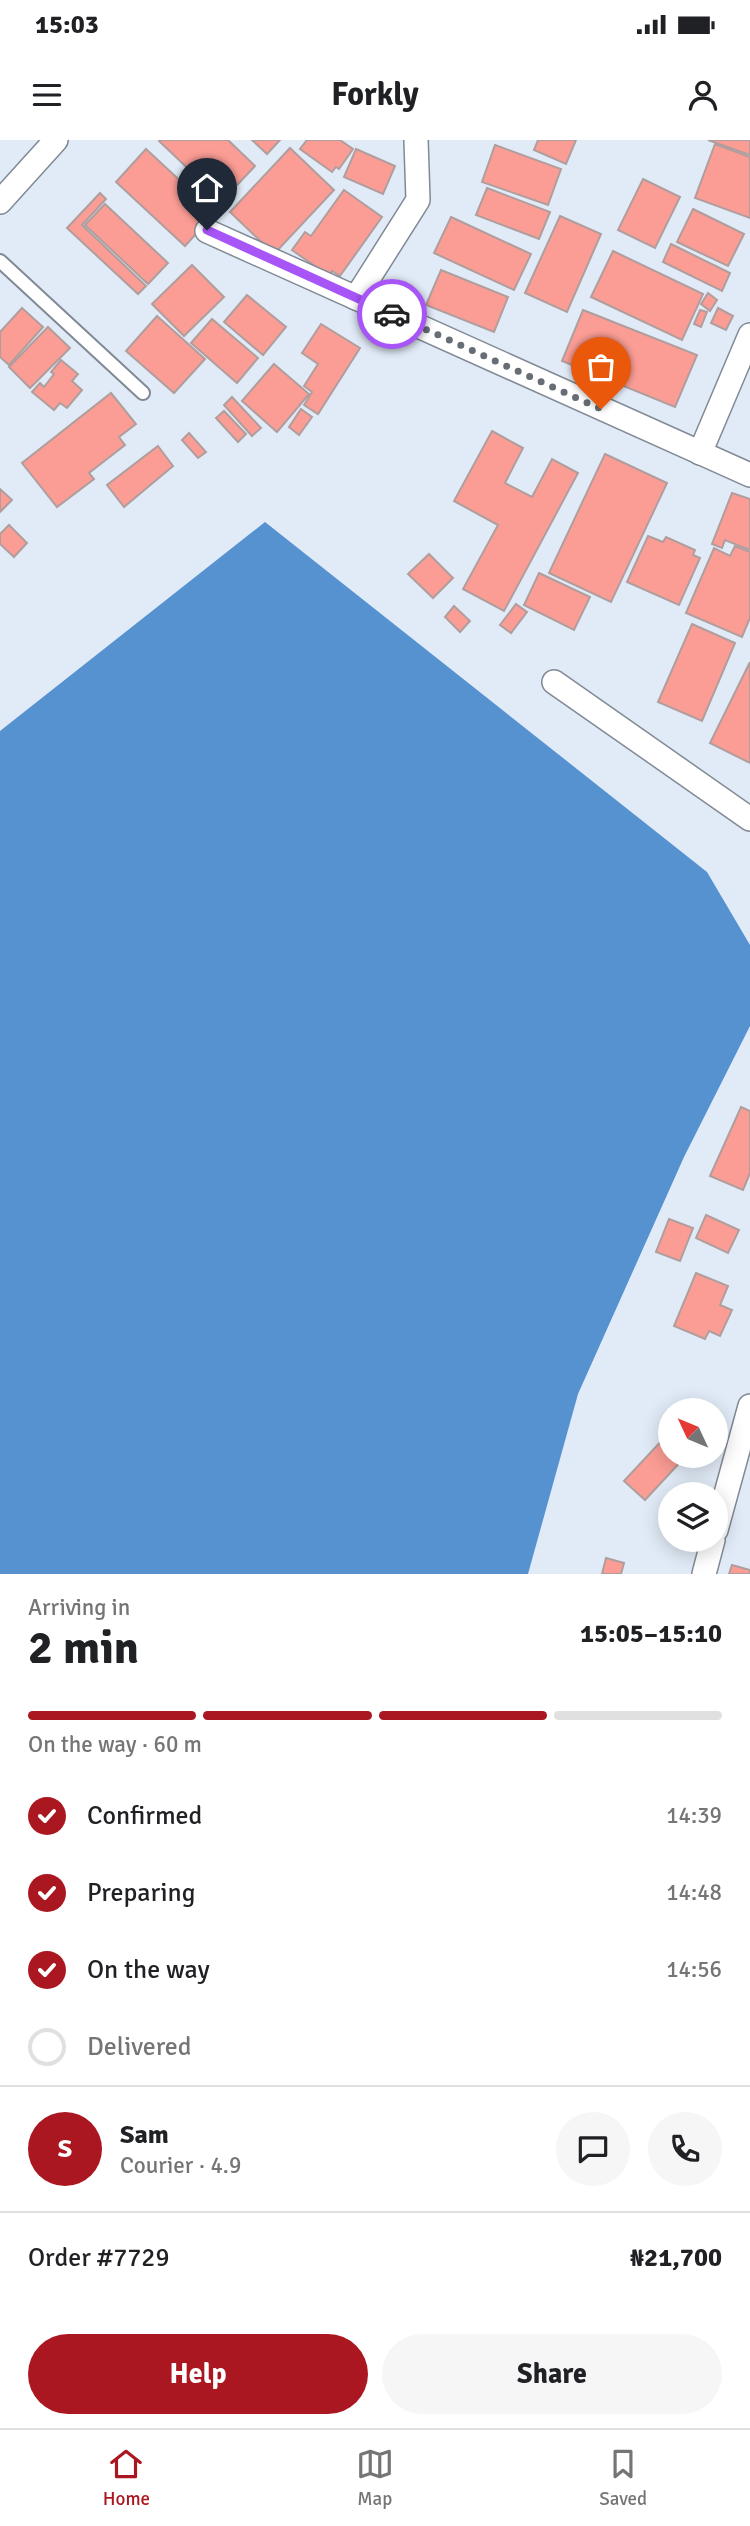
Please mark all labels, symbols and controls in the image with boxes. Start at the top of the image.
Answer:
text: 15:03 [35,9,99,41]
text: Forkly [331,75,419,114]
icon: menu [28,76,66,114]
icon: person [684,76,722,114]
pin [177,158,237,230]
icon: home [188,169,226,207]
courier [357,279,427,349]
icon: car [373,295,411,333]
pin [571,337,631,409]
icon: bag [582,348,620,386]
north arrow [658,1398,728,1468]
map controls [658,1398,728,1552]
button: layers [658,1482,728,1552]
text: Arriving in [28,1593,130,1622]
text: 15:05–15:10 [580,1618,722,1650]
text: 2 min [28,1620,139,1676]
text: On the way · 60 m [28,1730,202,1759]
icon: check [28,1797,66,1835]
text: Confirmed [87,1800,202,1832]
text: 14:39 [666,1801,722,1830]
icon: check [28,1874,66,1912]
text: Preparing [87,1877,195,1909]
text: 14:48 [666,1878,722,1907]
icon: check [28,1951,66,1989]
text: On the way [87,1954,210,1986]
text: 14:56 [666,1955,722,1984]
text: Delivered [87,2031,192,2063]
button: chat [556,2112,630,2186]
button: phone [648,2112,722,2186]
text: Sam [120,2119,169,2151]
text: S [58,2133,72,2165]
text: Courier · 4.9 [120,2151,241,2180]
text: Order #7729 [28,2242,169,2274]
text: ₦21,700 [630,2242,722,2274]
button: Help [28,2334,368,2414]
button: Share [382,2334,722,2414]
tab: Home [103,2445,150,2511]
tab: Map [356,2445,394,2511]
tab: Saved [599,2445,647,2511]

